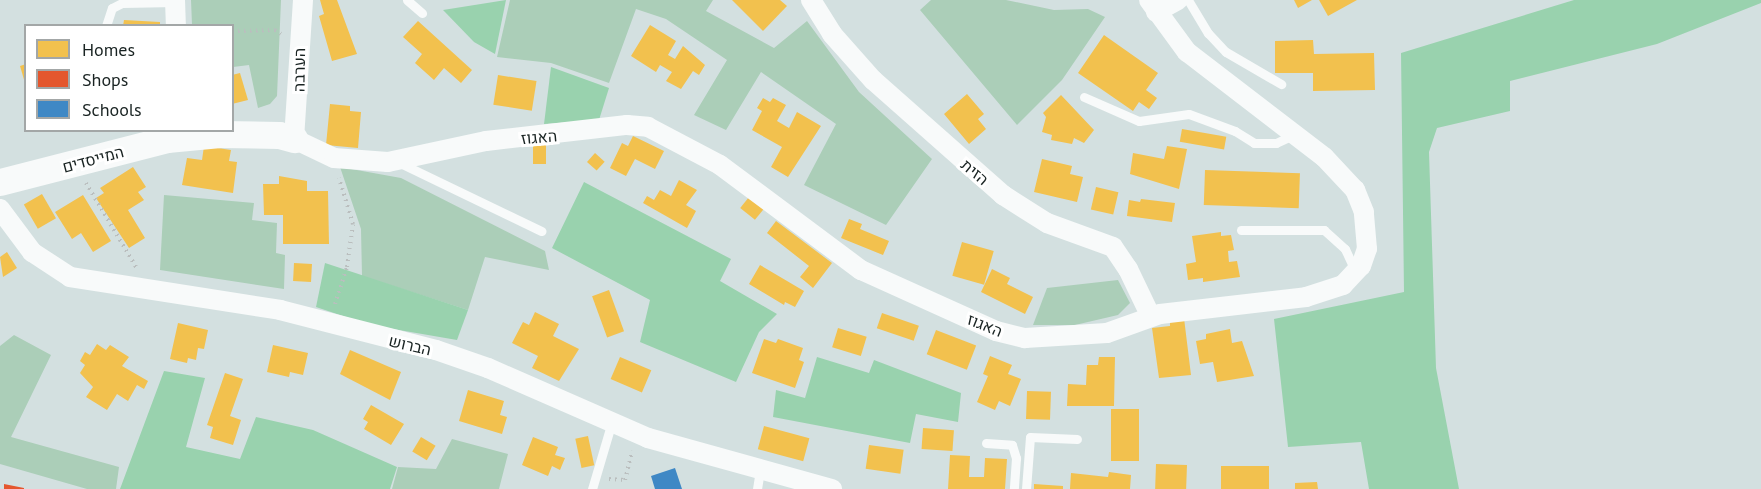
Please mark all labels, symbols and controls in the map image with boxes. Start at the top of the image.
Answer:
legend [24,24,234,132]
text: Homes [82,38,135,61]
street label: הערבה [289,48,309,92]
text: Shops [82,68,128,91]
text: Schools [82,98,142,121]
street label: האגוז [520,126,558,148]
street label: המייסדים [60,142,126,176]
street label: הזית [957,155,993,189]
street label: האגוז [965,309,1005,341]
street label: הברוש [387,331,433,359]

